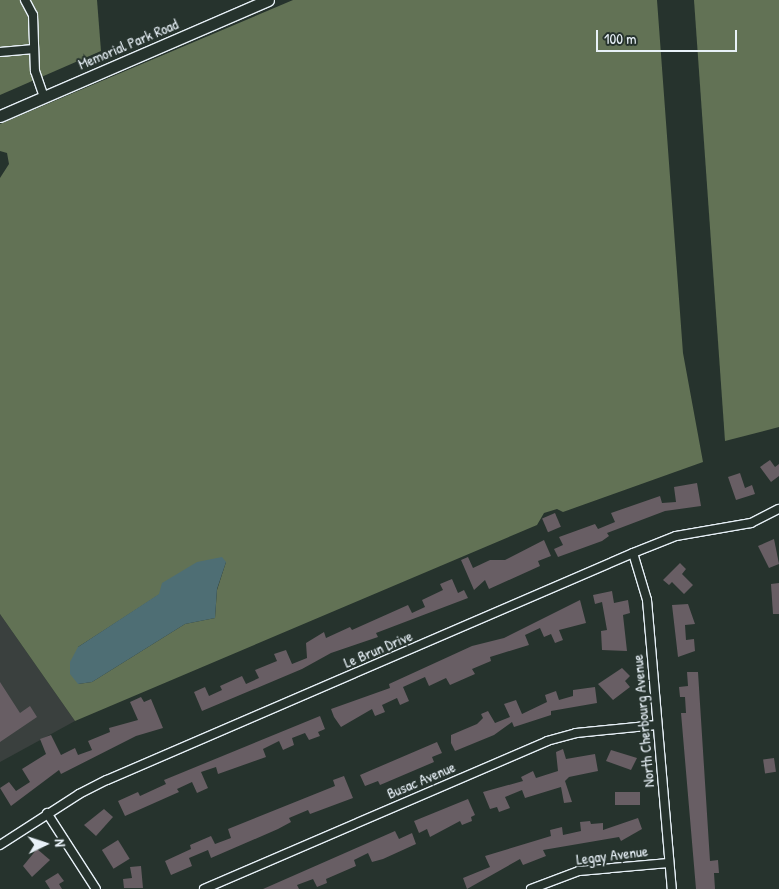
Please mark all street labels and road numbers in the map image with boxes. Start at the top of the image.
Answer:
street label: Memorial Park Road [75,15,181,73]
street label: Le Brun Drive [341,626,415,672]
street label: North Cherbourg Avenue [628,654,658,788]
street label: Busac Avenue [384,758,458,802]
street label: Legay Avenue [575,842,649,868]

